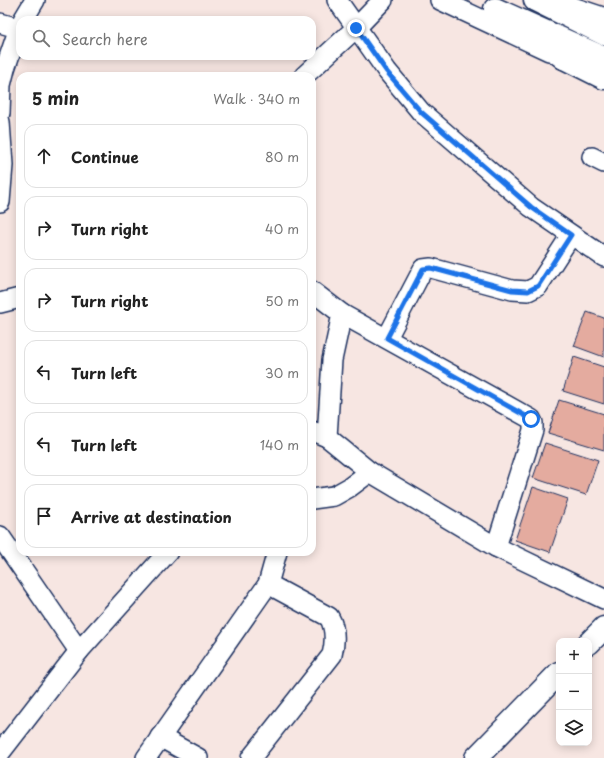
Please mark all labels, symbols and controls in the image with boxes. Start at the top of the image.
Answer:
search box [16,16,316,60]
route end [347,19,365,37]
icon: search [30,27,52,49]
text: Search here [62,27,148,50]
text: 5 min [32,85,79,111]
text: Walk · 340 m [213,89,300,108]
icon: ahead [33,145,55,167]
text: Continue [71,145,139,168]
text: 80 m [265,147,299,166]
icon: right [33,217,55,239]
text: Turn right [71,217,148,240]
text: 40 m [265,219,299,238]
icon: right [33,289,55,311]
text: Turn right [71,289,148,312]
text: 50 m [265,291,299,310]
icon: left [33,361,55,383]
text: Turn left [71,361,137,384]
text: 30 m [265,363,299,382]
route start [522,410,540,428]
icon: left [33,433,55,455]
text: Turn left [71,433,137,456]
text: 140 m [260,435,299,454]
icon: arrive [33,505,55,527]
text: Arrive at destination [71,505,232,528]
map controls [556,638,592,746]
button: + [556,638,592,674]
button: − [556,674,592,710]
button: layers [556,710,592,746]

